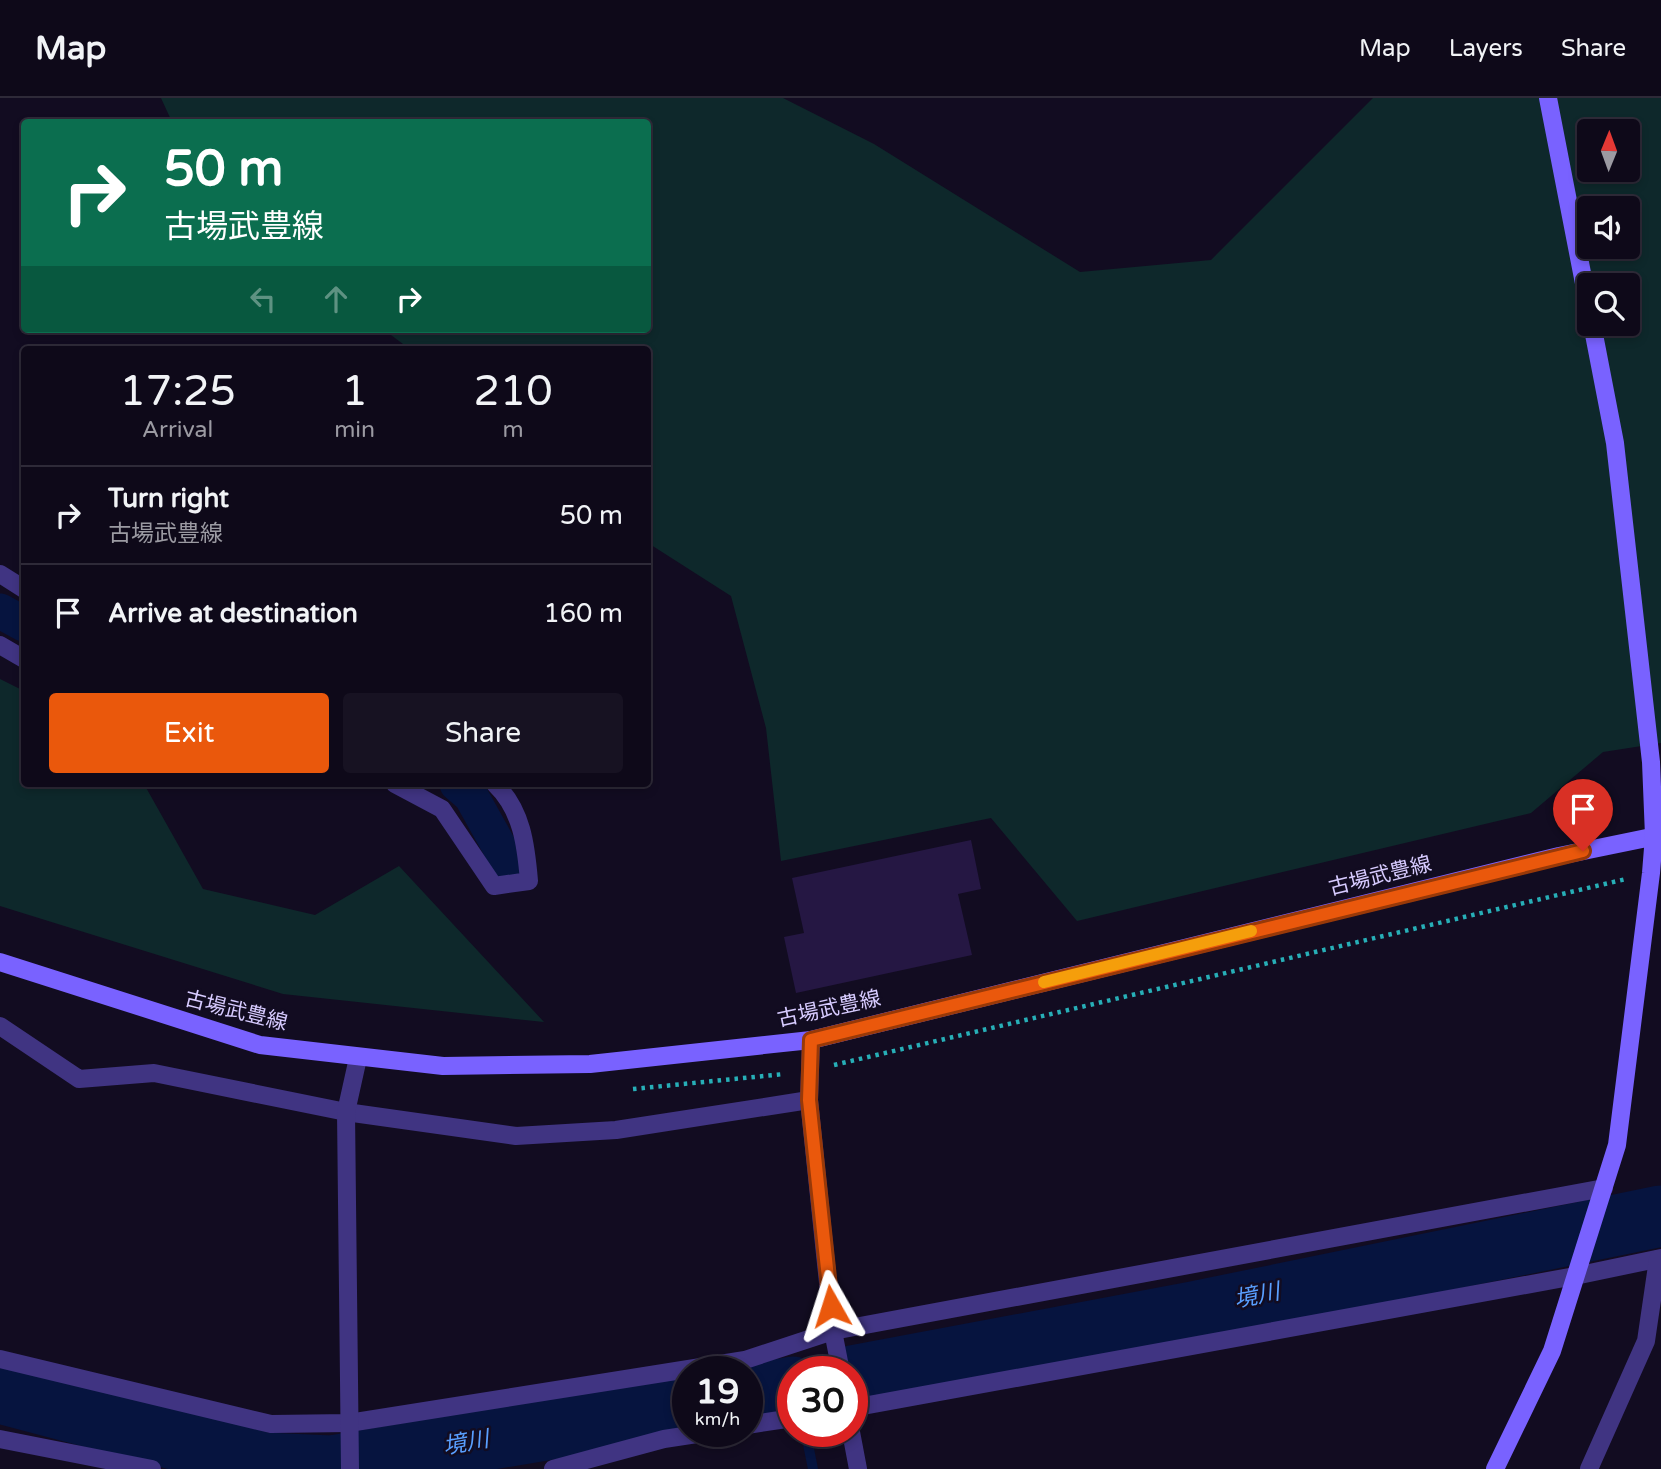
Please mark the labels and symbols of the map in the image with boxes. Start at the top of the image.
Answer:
north arrow [1577,119,1640,182]
pin [1553,779,1613,851]
street label: 古場武豊線 [1326,851,1434,901]
street label: 古場武豊線 [182,986,290,1036]
street label: 古場武豊線 [775,986,883,1032]
position arrow [794,1269,868,1343]
water label: 境川 [1232,1277,1285,1314]
speed limit sign: 30 [777,1356,868,1447]
water label: 境川 [441,1425,494,1461]

